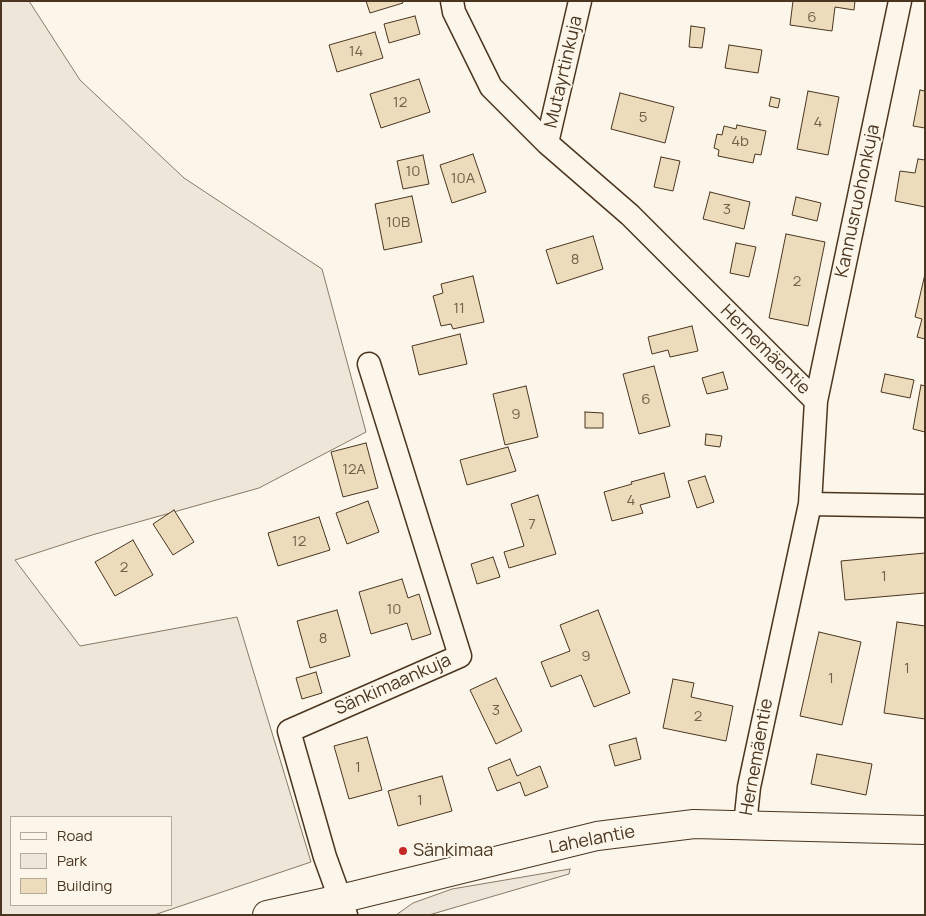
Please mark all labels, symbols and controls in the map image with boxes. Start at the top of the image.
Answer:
house number: 6 [807,9,817,27]
street label: Mutayrtinkuja [541,14,587,130]
house number: 14 [349,43,363,61]
house number: 12 [393,94,407,112]
house number: 5 [639,109,647,127]
house number: 4 [814,114,822,132]
street label: Kannusruohonkuja [831,122,885,280]
house number: 4b [731,133,749,151]
house number: 10 [406,163,420,181]
house number: 10A [451,170,475,188]
house number: 3 [723,201,731,219]
house number: 10B [386,214,410,232]
house number: 8 [571,251,579,269]
house number: 2 [793,273,801,291]
house number: 11 [453,300,465,318]
street label: Hernemäentie [716,301,814,399]
house number: 6 [641,391,651,409]
house number: 9 [511,406,521,424]
house number: 12A [342,461,366,479]
house number: 4 [627,492,635,510]
house number: 7 [528,516,536,534]
house number: 12 [292,533,306,551]
house number: 2 [120,559,128,577]
house number: 1 [881,568,887,586]
house number: 10 [387,601,401,619]
house number: 8 [319,630,327,648]
house number: 9 [581,648,591,666]
street label: Sänkimaankuja [332,650,454,720]
house number: 1 [904,660,910,678]
house number: 1 [828,670,834,688]
street label: Hernemäentie [736,697,778,817]
house number: 3 [492,702,500,720]
house number: 2 [694,708,702,726]
house number: 1 [355,759,361,777]
house number: 1 [417,792,423,810]
legend [10,816,172,906]
street label: Lahelantie [547,821,637,859]
text: Road [57,825,93,846]
place label: Sänkimaa [413,840,493,862]
marker: Sänkimaa [397,845,409,857]
text: Park [57,850,87,871]
text: Building [57,875,112,896]

